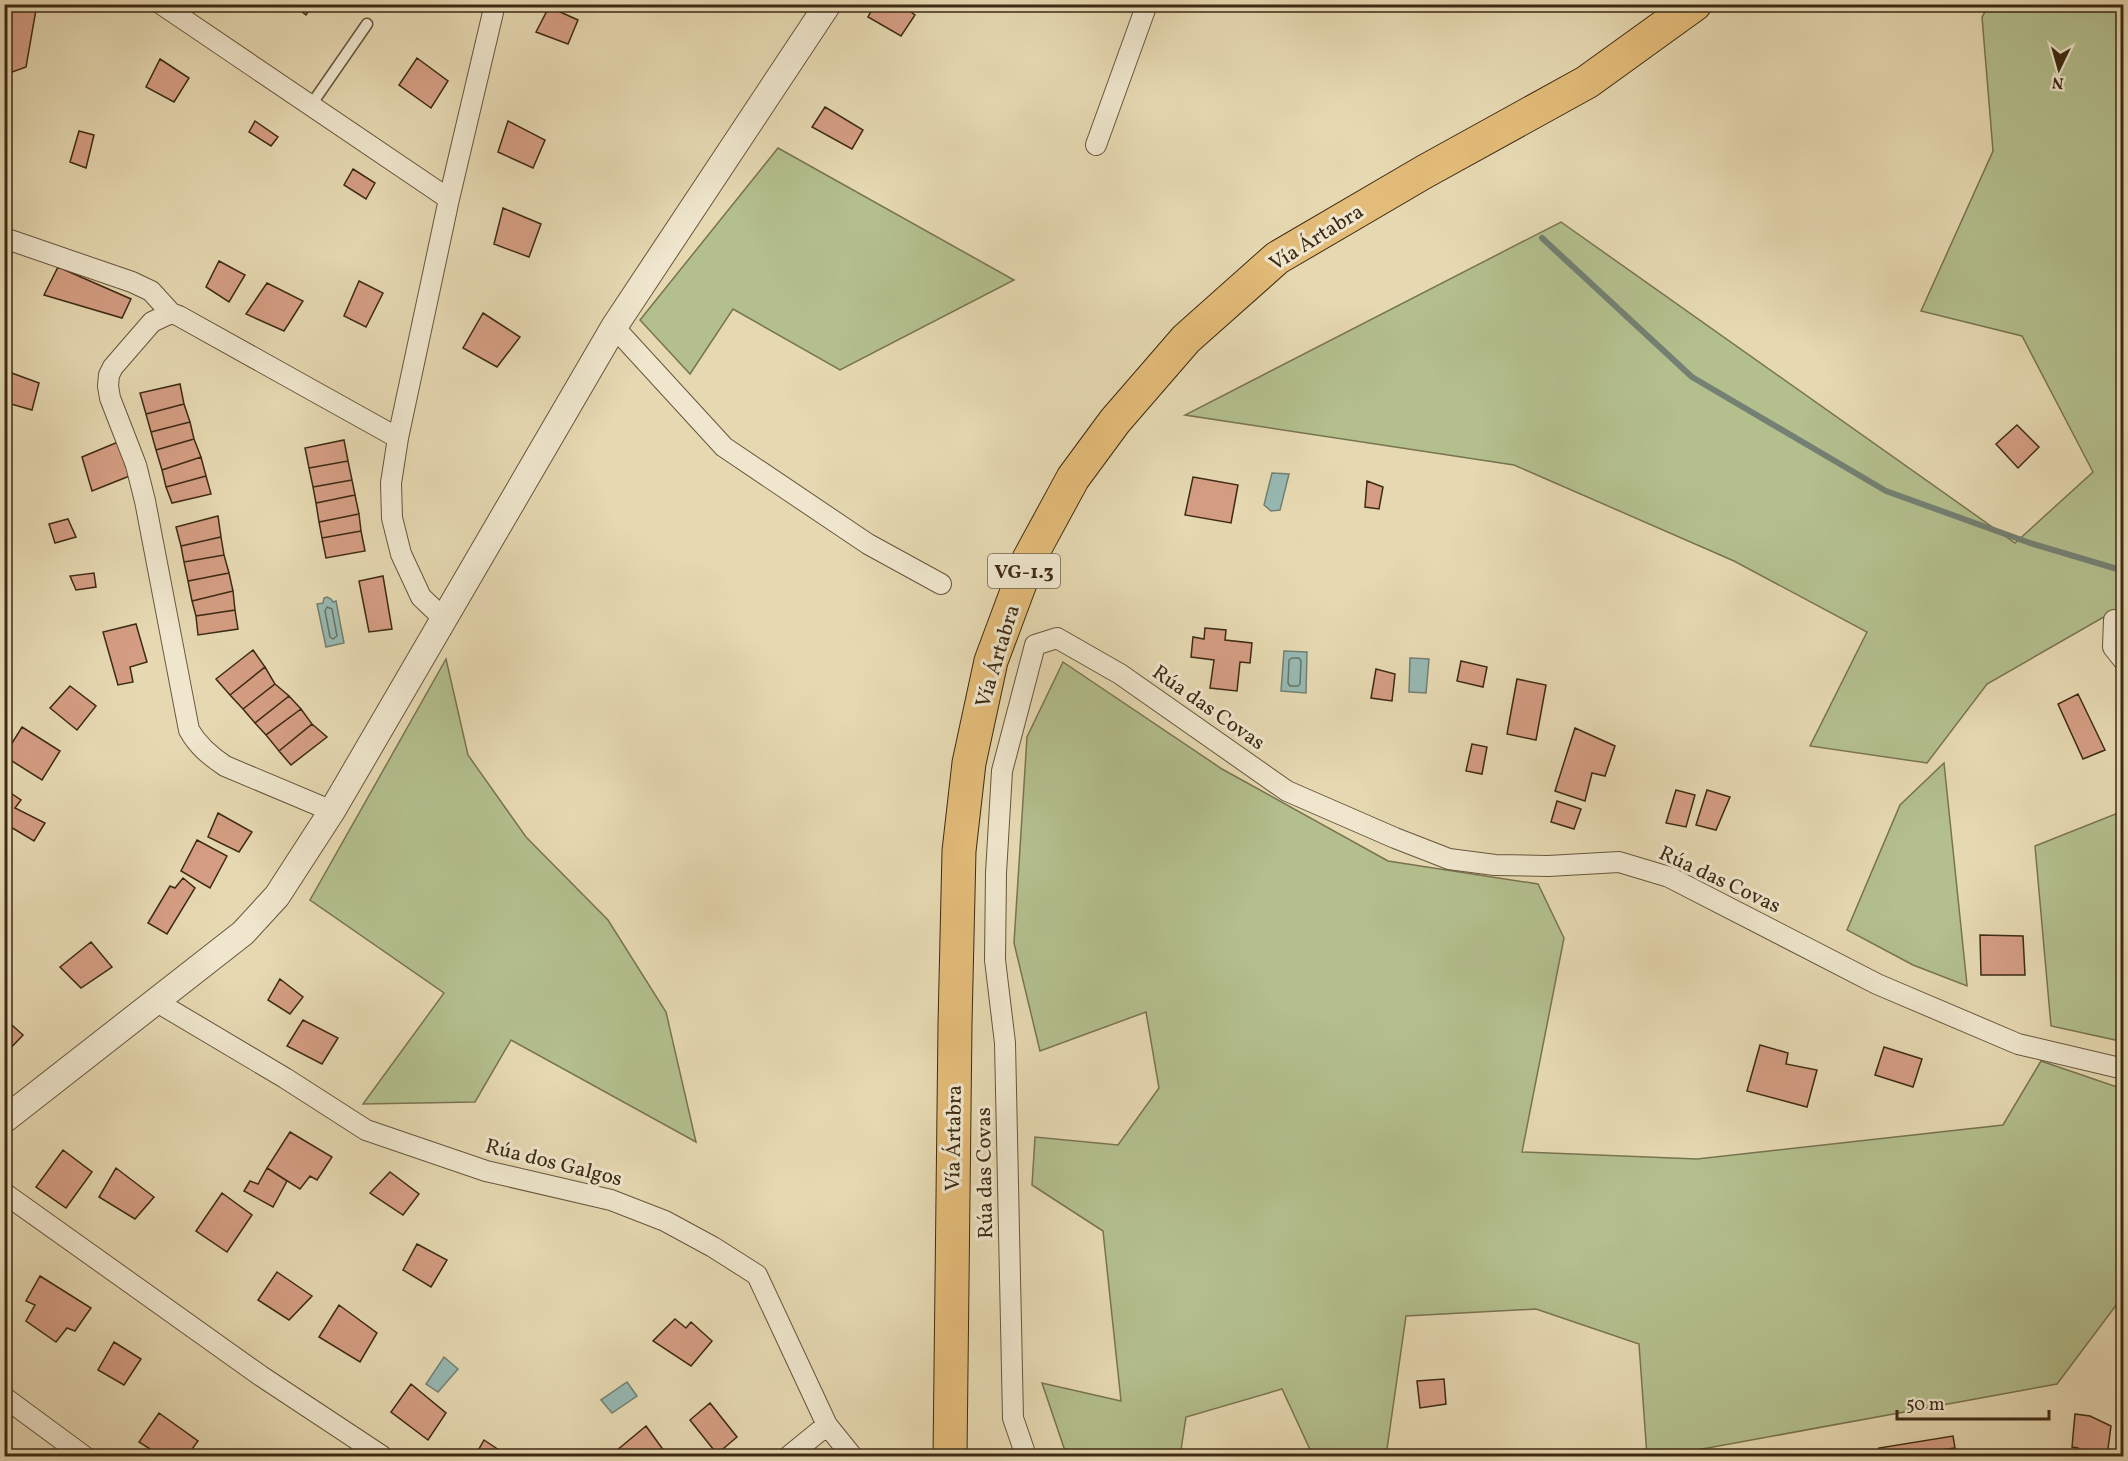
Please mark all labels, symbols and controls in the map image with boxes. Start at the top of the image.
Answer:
north arrow [2029,39,2089,99]
text: N [2051,70,2065,93]
street label: Vía Ártabra [1264,198,1370,279]
road number: VG-1.3 [988,554,1060,588]
street label: Vía Ártabra [969,601,1028,711]
street label: Rúa das Covas [1146,659,1270,758]
street label: Rúa das Covas [1654,839,1785,921]
street label: Vía Ártabra [939,1085,970,1191]
street label: Rúa das Covas [970,1107,1001,1239]
street label: Rúa dos Galgos [482,1132,625,1194]
scale bar [1897,1383,2048,1421]
text: 50 m [1906,1393,1945,1418]

